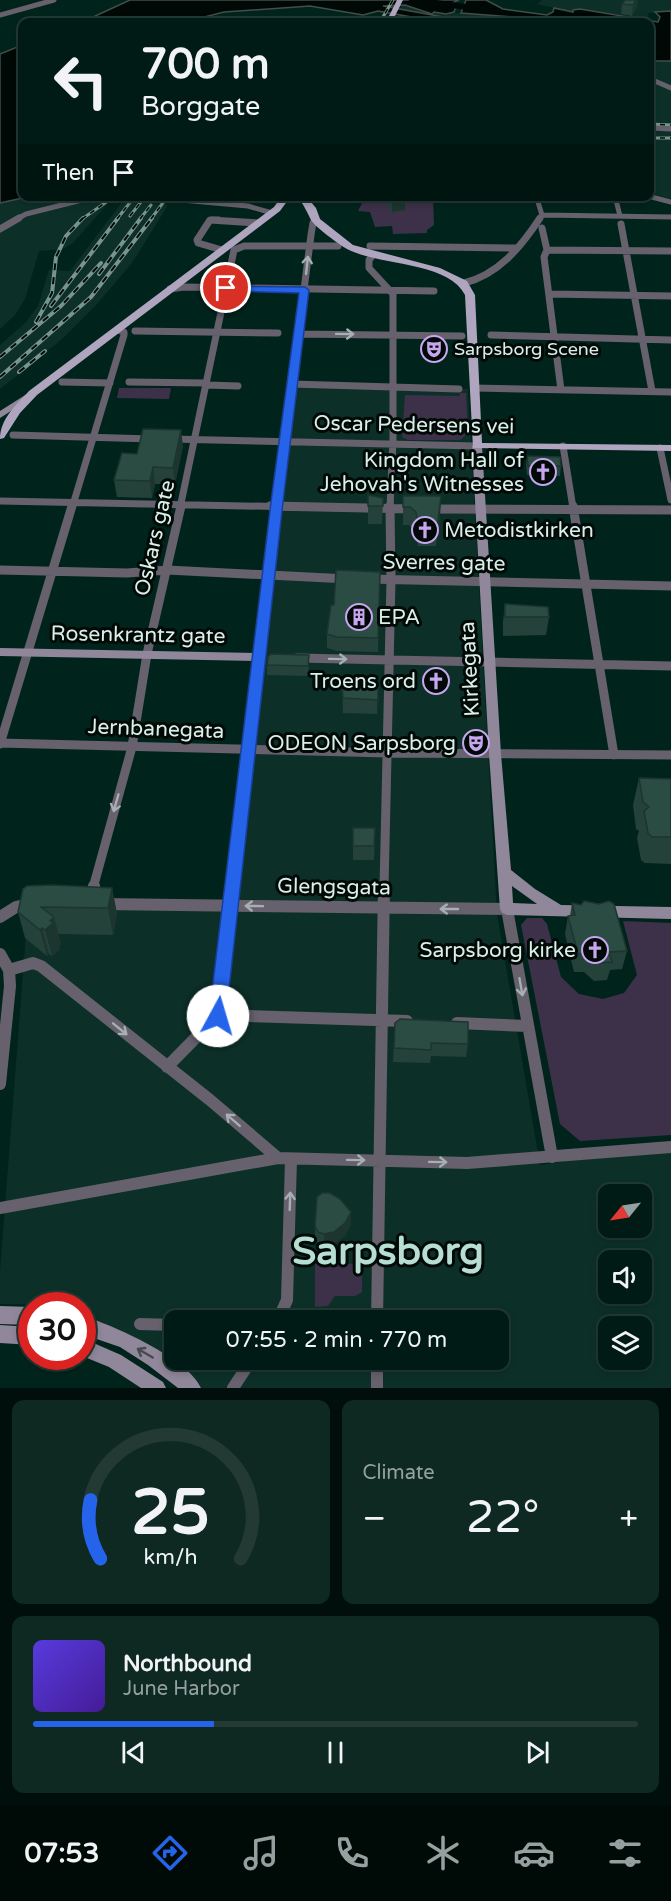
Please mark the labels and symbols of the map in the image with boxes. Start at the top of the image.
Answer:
one-way arrow [302,256,313,276]
pin [200,262,251,313]
one-way arrow [335,329,355,340]
theatre icon: Sarpsborg Scene [419,334,449,364]
place label: Sarpsborg Scene [454,338,599,360]
street label: Oscar Pedersens vei [313,411,515,439]
place label: Kingdom Hall of Jehovah's Witnesses [320,448,524,497]
church icon: Kingdom Hall of Jehovah's Witnesses [528,457,558,487]
street label: Oskars gate [130,477,180,598]
church icon: Metodistkirken [410,515,440,545]
place label: Metodistkirken [444,518,594,543]
street label: Sverres gate [382,549,506,577]
building icon: EPA [344,602,374,632]
place label: EPA [378,605,420,630]
street label: Rosenkrantz gate [50,621,226,649]
street label: Kirkegata [455,621,485,717]
one-way arrow [328,653,348,664]
church icon: Troens ord [421,666,451,696]
place label: Troens ord [310,669,416,694]
street label: Jernbanegata [87,714,225,744]
theatre icon: ODEON Sarpsborg [461,728,491,758]
place label: ODEON Sarpsborg [267,731,456,756]
one-way arrow [110,793,121,812]
street label: Glengsgata [277,874,391,900]
one-way arrow [244,901,264,912]
one-way arrow [439,903,459,915]
church icon: Sarpsborg kirke [580,935,610,965]
place label: Sarpsborg kirke [420,938,576,963]
one-way arrow [516,976,527,996]
position arrow [186,984,250,1048]
one-way arrow [112,1022,128,1035]
one-way arrow [226,1113,241,1127]
one-way arrow [346,1155,366,1166]
one-way arrow [427,1156,447,1168]
north arrow [598,1184,652,1238]
one-way arrow [284,1191,296,1211]
district label: Sarpsborg [292,1228,484,1275]
speed limit sign: 30 [18,1292,96,1370]
one-way arrow [137,1347,154,1359]

